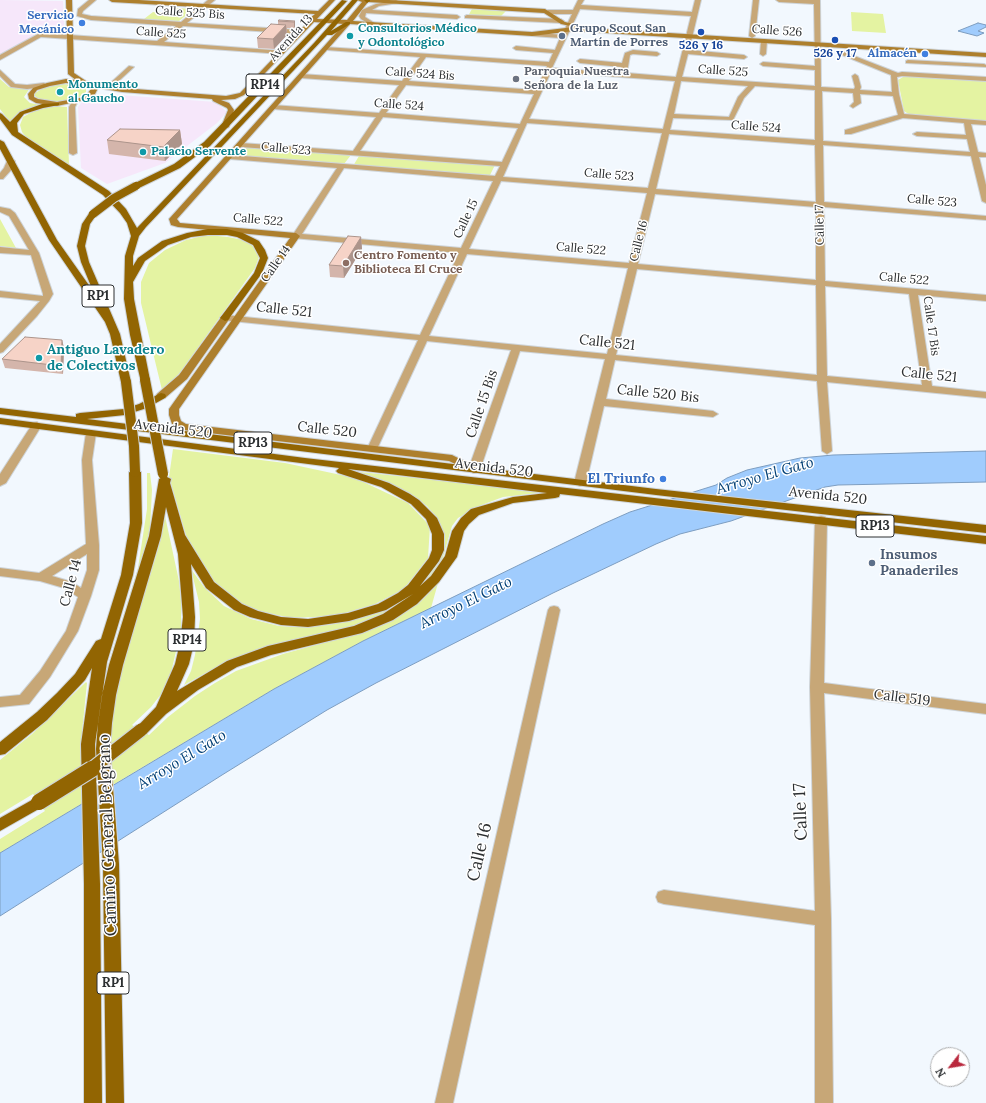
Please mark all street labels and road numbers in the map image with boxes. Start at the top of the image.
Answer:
street label: Calle 525 Bis [155,3,225,23]
street label: Avenida 13 [266,12,316,64]
street label: Calle 526 [751,22,803,40]
street label: Calle 525 [135,24,187,42]
street label: Calle 525 [697,62,749,80]
street label: Calle 524 Bis [385,64,455,84]
road number: RP14 [246,74,284,96]
street label: Calle 524 [374,96,424,114]
street label: Calle 524 [731,118,781,136]
street label: Calle 523 [260,140,312,158]
street label: Calle 523 [583,166,635,184]
street label: Calle 523 [906,192,958,210]
street label: Calle 15 [451,197,481,241]
street label: Calle 17 [812,205,828,245]
street label: Calle 522 [232,211,284,229]
street label: Calle 16 [627,219,651,263]
street label: Calle 522 [555,240,607,258]
street label: Calle 14 [258,243,294,285]
street label: Calle 522 [878,270,930,288]
road number: RP1 [82,285,114,307]
street label: Calle 17 Bis [920,295,942,357]
street label: Calle 521 [255,299,313,321]
street label: Calle 521 [578,332,636,354]
street label: Calle 521 [900,364,958,386]
street label: Calle 15 Bis [462,368,502,440]
street label: Calle 520 Bis [616,381,700,407]
street label: Avenida 520 [133,416,213,442]
street label: Calle 520 [296,419,358,441]
road number: RP13 [234,432,272,454]
street label: Avenida 520 [454,455,534,481]
street label: Avenida 520 [788,484,868,508]
road number: RP13 [856,515,894,537]
street label: Calle 14 [57,557,85,609]
road number: RP14 [168,629,206,651]
street label: Calle 519 [873,686,931,710]
street label: Camino General Belgrano [94,734,122,936]
street label: Calle 17 [790,783,812,841]
street label: Calle 16 [463,821,497,883]
road number: RP1 [97,972,129,994]

